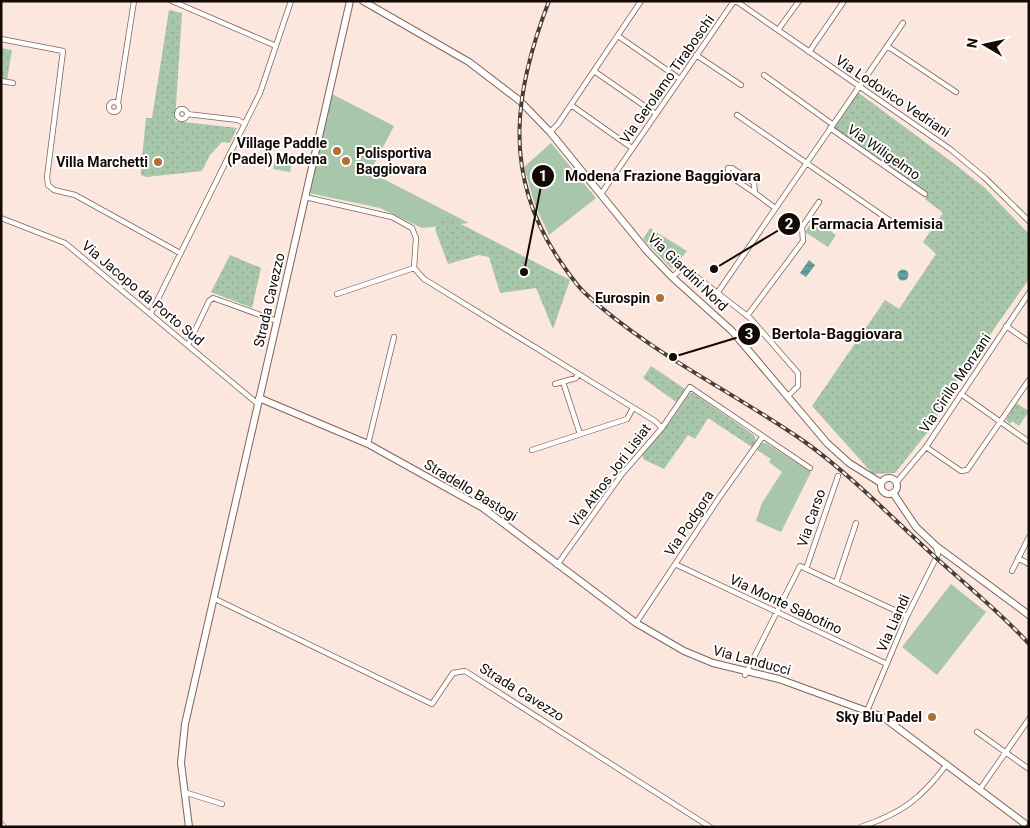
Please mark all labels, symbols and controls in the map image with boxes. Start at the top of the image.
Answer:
street label: Via Gerolamo Tiraboschi [617,12,717,146]
north arrow [960,20,1010,70]
text: N [963,37,981,49]
street label: Via Lodovico Vedriani [833,52,953,140]
street label: Via Wiligelmo [845,121,923,183]
place label: Village Paddle (Padel) Modena [227,135,327,168]
marker: Village Paddle (Padel) Modena [331,145,343,157]
place label: Polisportiva Baggiovara [356,145,432,177]
place label: Villa Marchetti [56,154,148,170]
marker: Polisportiva Baggiovara [340,155,352,167]
marker: Villa Marchetti [152,156,164,168]
callout: Modena Frazione Baggiovara [530,161,771,191]
text: 1 [539,167,547,185]
text: Modena Frazione Baggiovara [565,167,761,185]
callout: Farmacia Artemisia [776,209,953,239]
text: 2 [785,215,794,233]
text: Farmacia Artemisia [811,215,943,233]
street label: Via Giardini Nord [645,230,731,314]
street label: Via Jacopo da Porto Sud [79,237,207,349]
street label: Strada Cavezzo [250,251,288,349]
place label: Eurospin [595,290,650,306]
marker: Eurospin [654,292,666,304]
callout: Bertola-Baggiovara [736,319,912,349]
text: 3 [745,325,753,343]
text: Bertola-Baggiovara [772,325,902,343]
street label: Via Cirillo Monzani [916,330,994,436]
street label: Via Athos Jori Lisiat [566,420,654,530]
street label: Stradello Bastogi [422,456,520,524]
street label: Via Podgora [661,487,717,559]
street label: Via Carso [794,487,828,549]
street label: Via Monte Sabotino [727,571,845,637]
street label: Via Liandi [873,592,913,654]
street label: Via Landucci [711,642,793,678]
street label: Strada Cavezzo [477,660,567,724]
place label: Sky Blu Padel [836,709,922,725]
marker: Sky Blu Padel [926,711,938,723]

